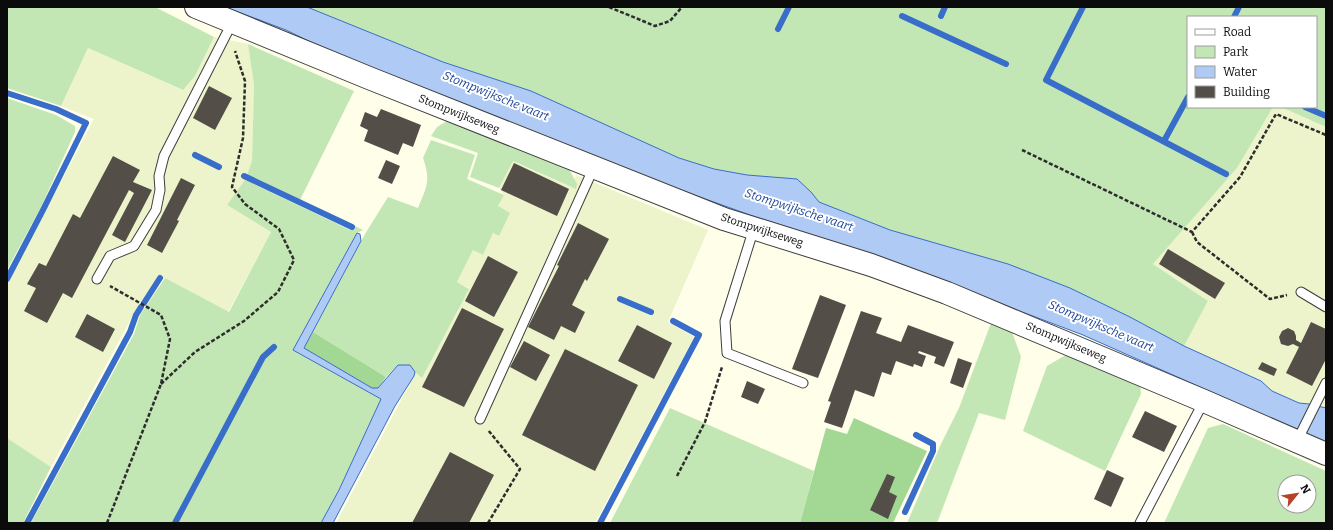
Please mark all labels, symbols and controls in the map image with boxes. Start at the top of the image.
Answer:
legend [1187,16,1317,108]
text: Road [1223,25,1251,39]
text: Park [1223,45,1249,59]
text: Water [1223,65,1258,79]
water label: Stompwijksche vaart [441,68,552,124]
text: Building [1223,85,1270,99]
street label: Stompwijkseweg [417,92,501,136]
water label: Stompwijksche vaart [743,186,856,234]
street label: Stompwijkseweg [719,210,805,250]
water label: Stompwijksche vaart [1046,297,1156,355]
street label: Stompwijkseweg [1024,319,1108,365]
north arrow [1277,474,1317,514]
text: N [1297,482,1313,497]

